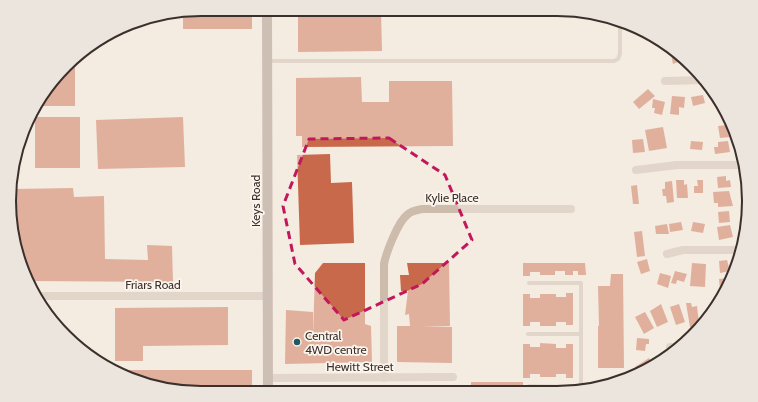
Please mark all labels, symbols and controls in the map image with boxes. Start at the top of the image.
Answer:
street label: Keys Road [248,175,263,227]
street label: Kylie Place [425,190,479,205]
street label: Friars Road [125,277,181,292]
place label: Central 4WD centre [305,328,367,357]
marker: Central 4WD centre [292,337,302,347]
street label: Hewitt Street [326,359,394,374]

